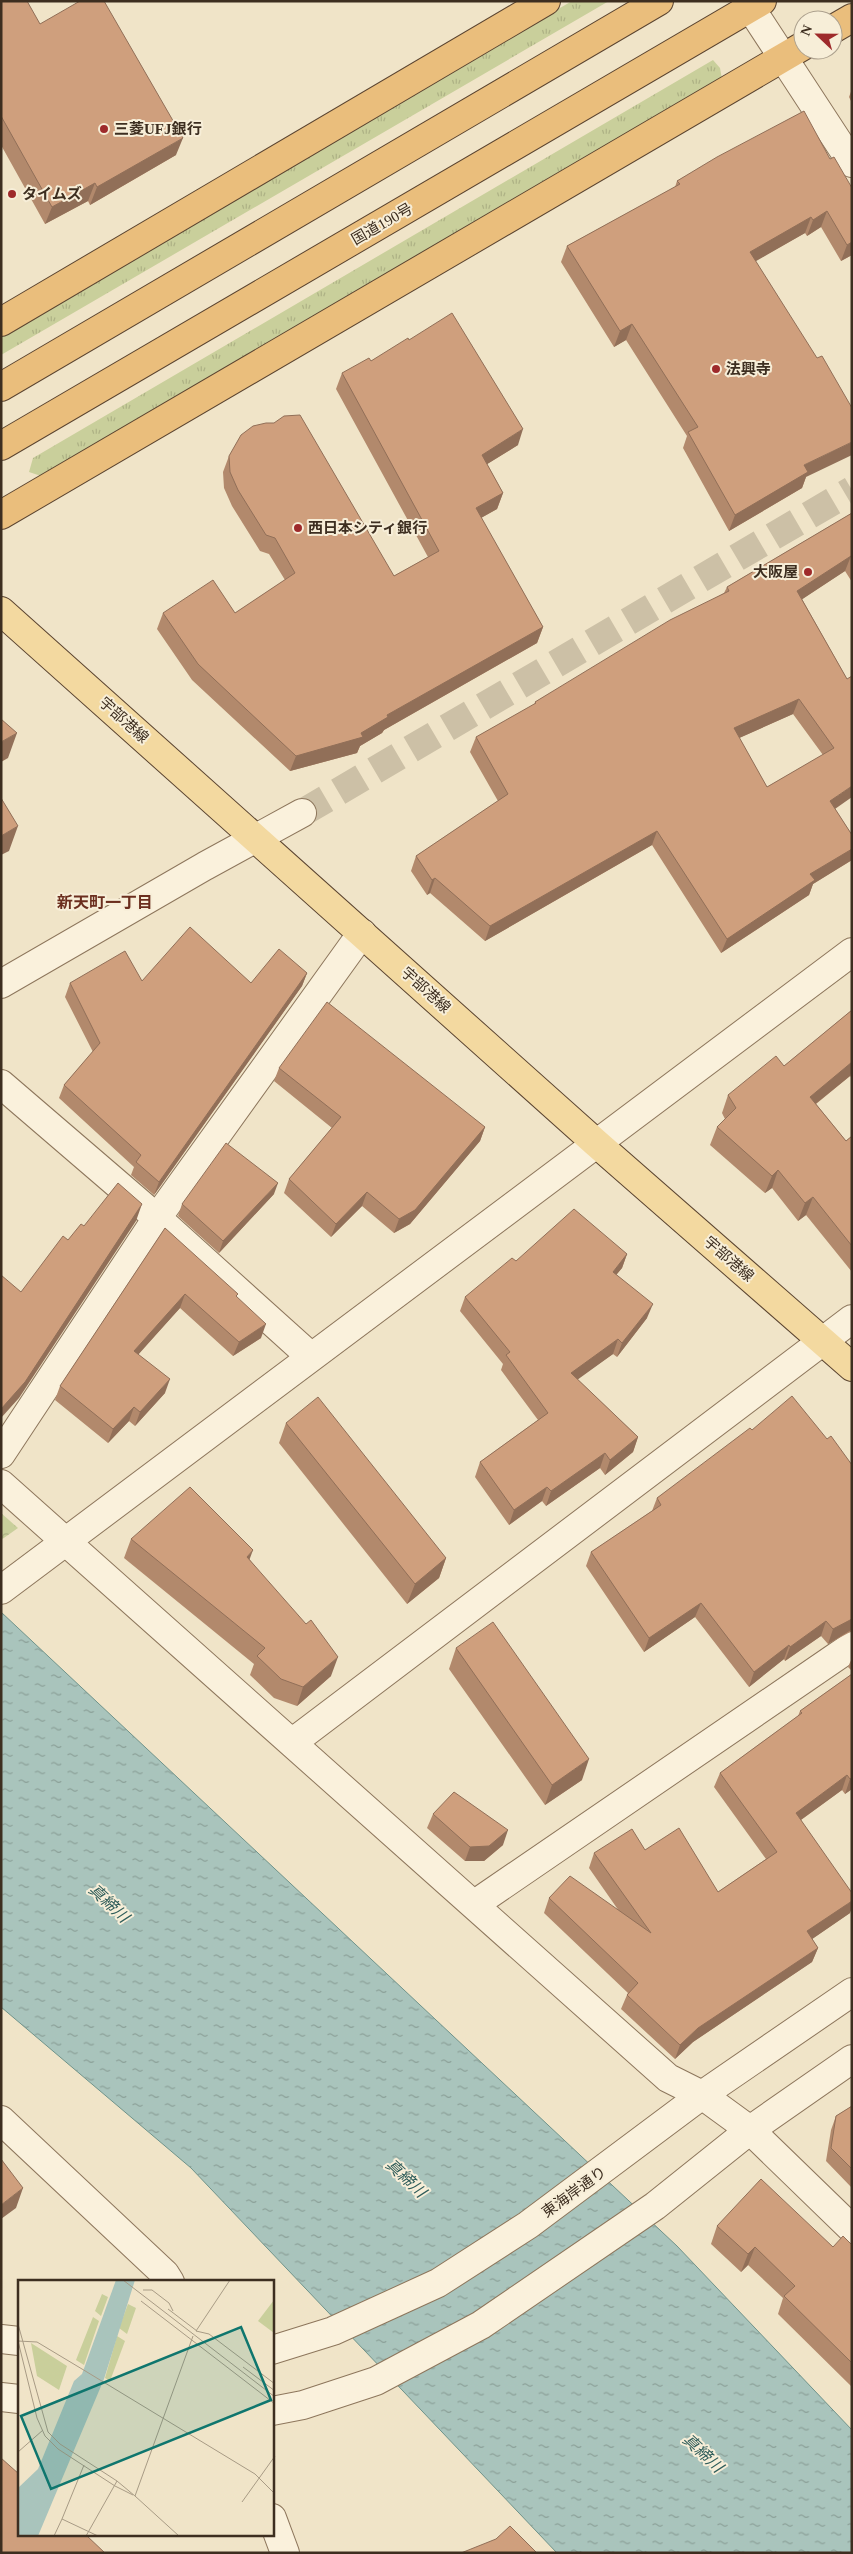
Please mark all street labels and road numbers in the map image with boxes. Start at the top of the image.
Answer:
street label: 国道190号 [349,200,415,248]
street label: 宇部港線 [96,694,152,746]
street label: 宇部港線 [398,964,454,1016]
street label: 宇部港線 [701,1233,757,1285]
street label: 東海岸通り [539,2163,609,2221]

